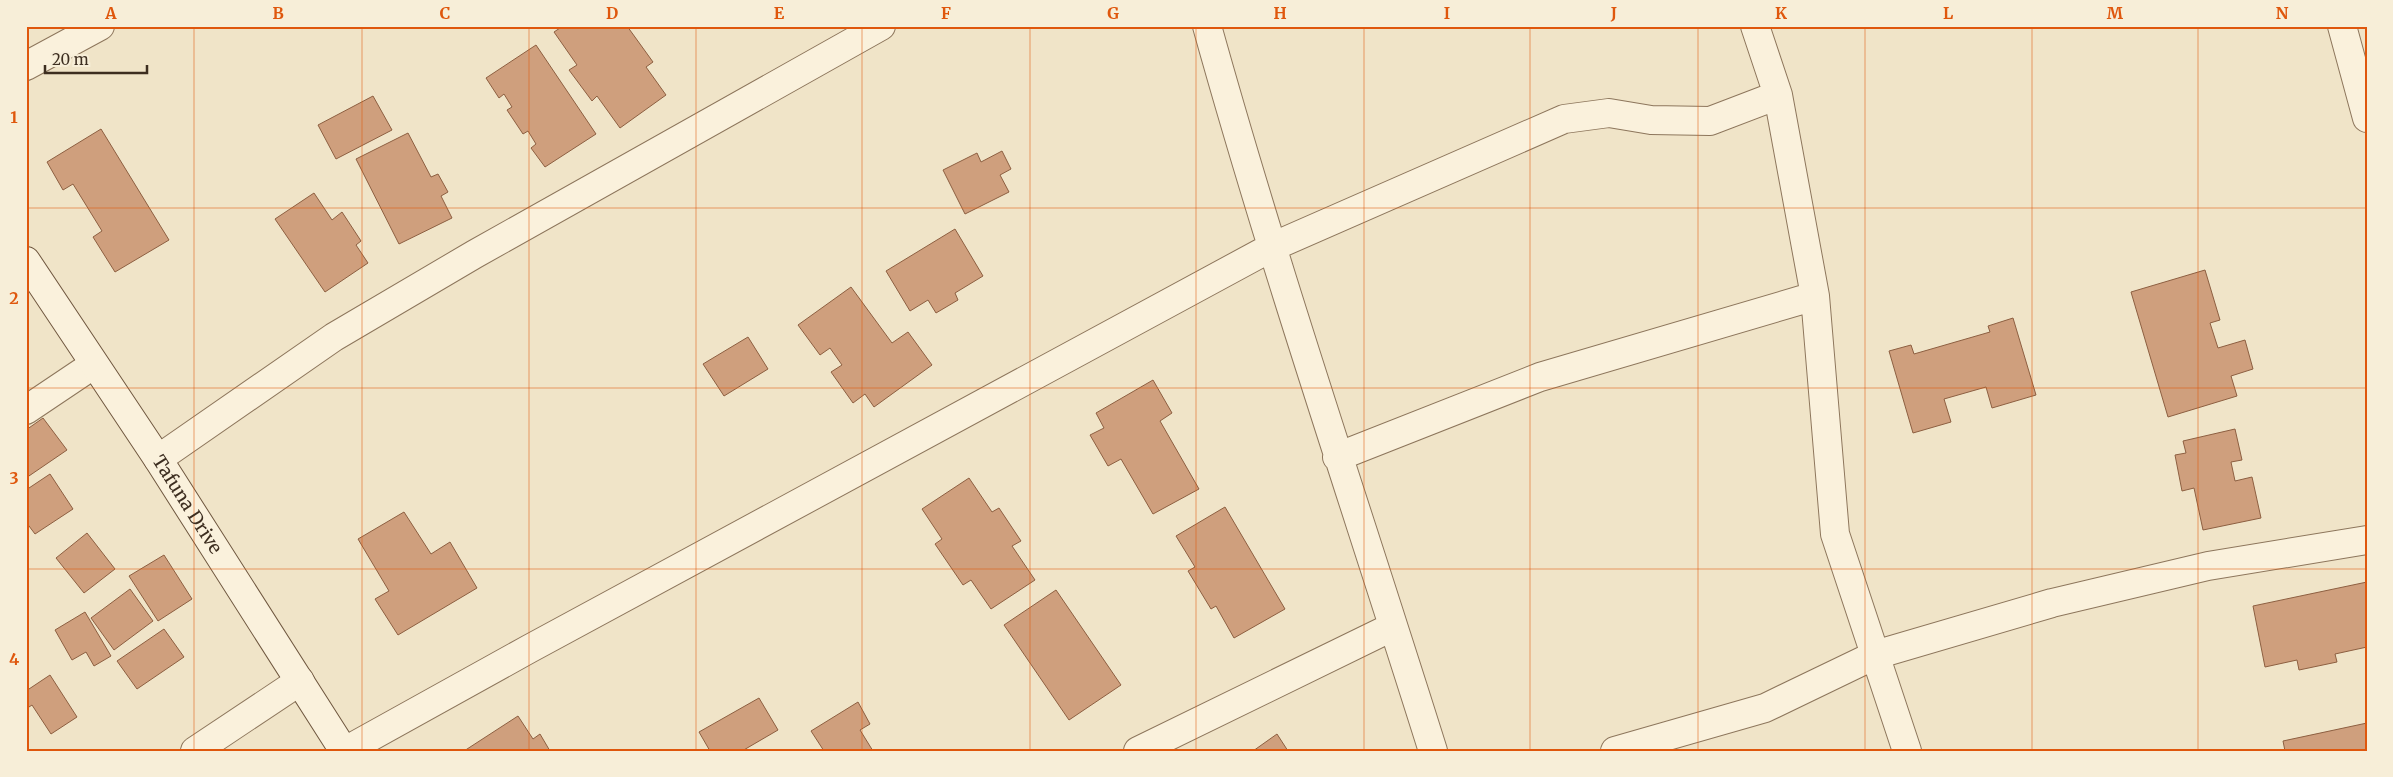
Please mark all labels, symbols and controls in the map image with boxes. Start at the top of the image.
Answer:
text: A [104,3,117,23]
text: B [272,3,284,23]
text: C [440,3,450,23]
text: D [606,3,618,23]
text: E [774,3,785,23]
text: F [941,3,951,23]
text: G [1107,3,1119,23]
text: H [1273,3,1287,23]
text: I [1444,3,1450,23]
text: J [1610,3,1617,23]
text: K [1775,3,1787,23]
text: L [1943,3,1953,23]
text: M [2107,3,2124,23]
text: N [2276,3,2289,23]
scale bar [45,42,148,74]
text: 20 m [52,50,89,69]
text: 1 [10,107,18,127]
text: 2 [9,288,19,308]
street label: Tafuna Drive [148,451,227,558]
text: 3 [9,468,19,488]
text: 4 [9,649,19,669]

